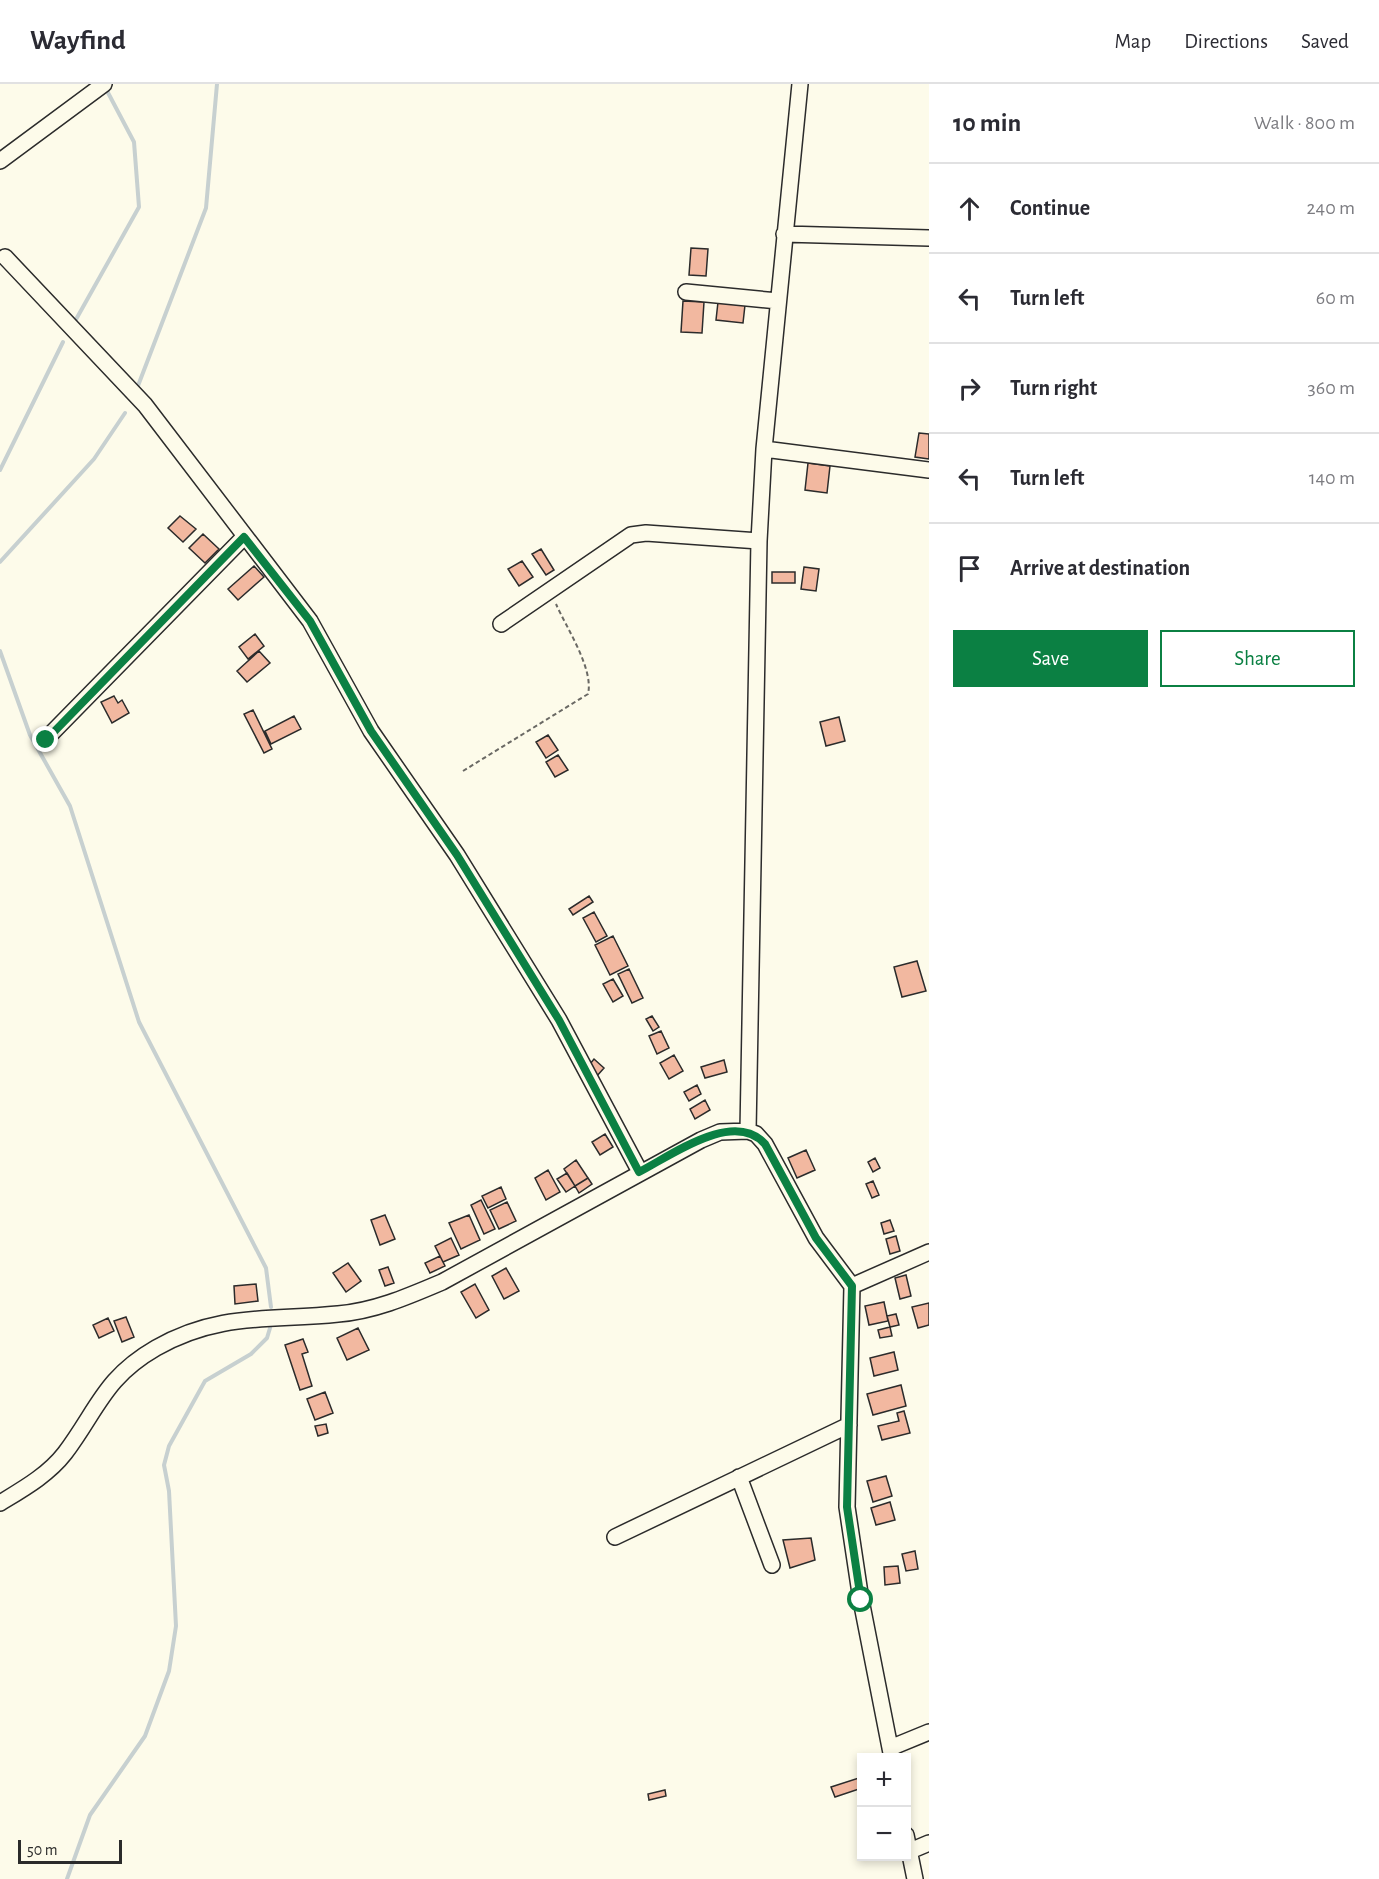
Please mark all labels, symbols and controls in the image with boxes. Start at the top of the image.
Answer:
text: Wayfind [30,27,126,55]
text: Map [1115,31,1151,52]
text: Directions [1184,31,1268,52]
text: Saved [1301,31,1349,52]
text: 10 min [953,110,1021,136]
text: Walk · 800 m [1254,113,1355,133]
icon: ahead [953,192,986,225]
text: Continue [1010,197,1090,219]
text: 240 m [1306,198,1355,218]
icon: left [953,282,986,315]
text: Turn left [1010,287,1084,309]
text: 60 m [1316,288,1355,308]
icon: right [953,372,986,405]
text: Turn right [1010,377,1097,399]
text: 360 m [1308,378,1355,398]
icon: left [953,462,986,495]
text: Turn left [1010,467,1084,489]
text: 140 m [1309,468,1355,488]
icon: arrive [953,552,986,585]
text: Arrive at destination [1010,557,1190,579]
button: Save [953,630,1148,687]
button: Share [1160,630,1355,687]
route end [32,726,58,752]
route start [847,1586,873,1612]
map controls [857,1753,911,1861]
button: + [857,1753,911,1807]
button: − [857,1807,911,1861]
scale bar [18,1837,122,1864]
text: 50 m [27,1842,58,1858]

